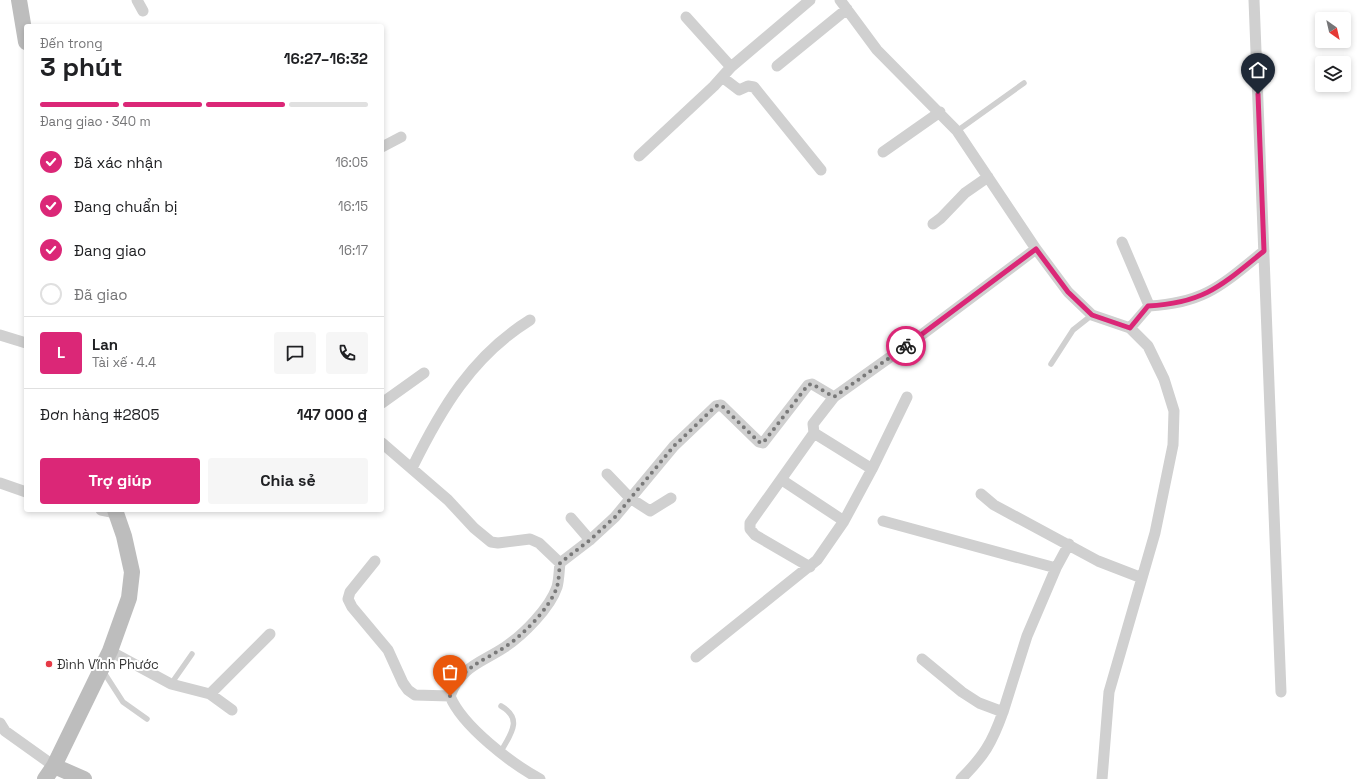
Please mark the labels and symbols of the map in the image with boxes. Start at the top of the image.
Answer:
north arrow [1315,12,1351,48]
pin [1241,53,1275,94]
courier [886,326,926,366]
pin [433,655,467,696]
place label: Đình Vĩnh Phước [57,656,159,673]
marker: Đình Vĩnh Phước [44,659,54,669]

